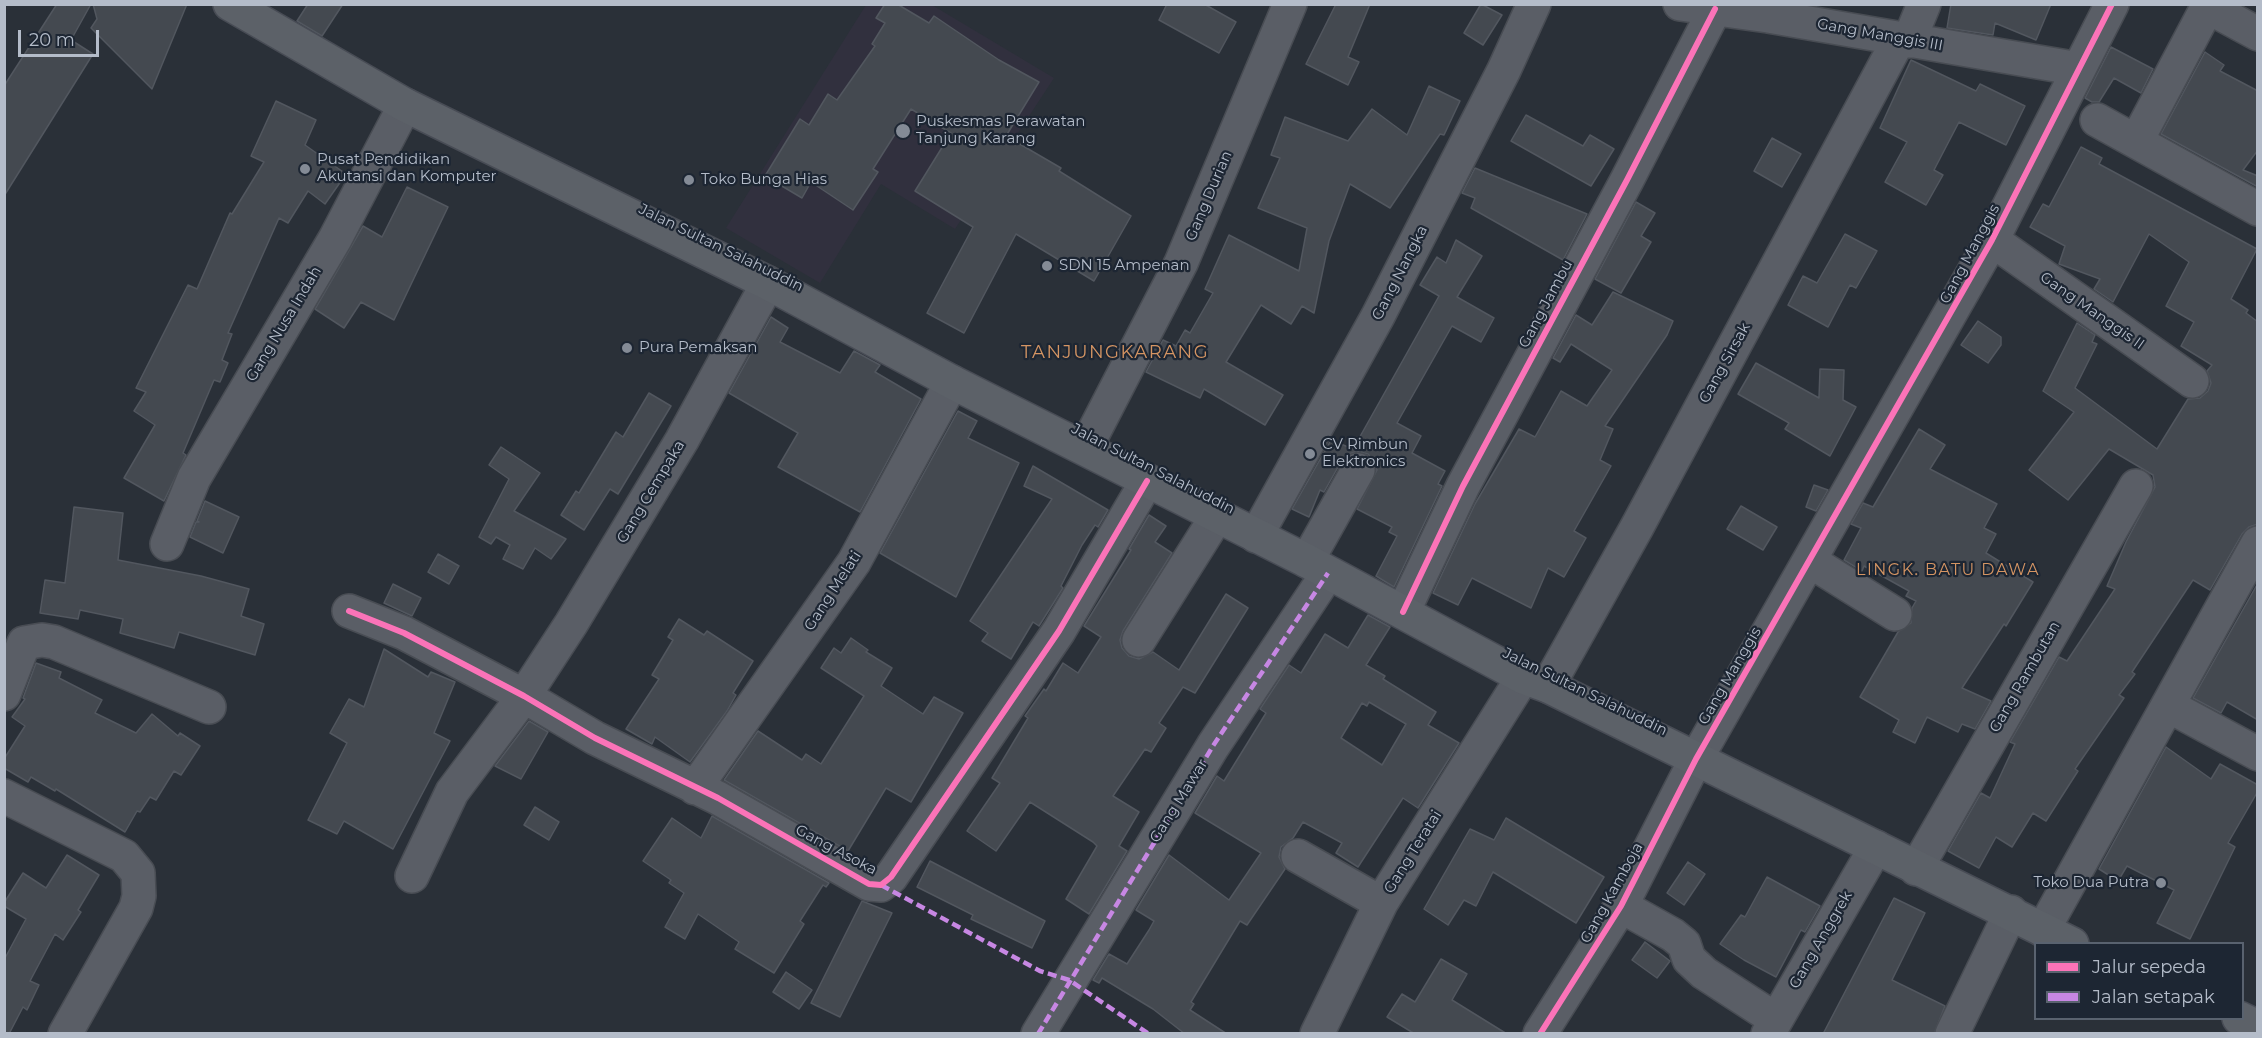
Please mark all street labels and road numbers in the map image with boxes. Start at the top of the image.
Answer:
street label: Gang Manggis III [1816,15,1944,55]
street label: Gang Durian [1182,148,1236,244]
street label: Jalan Sultan Salahuddin [636,200,806,296]
street label: Gang Manggis [1936,201,2004,307]
street label: Gang Nangka [1368,223,1432,323]
street label: Gang Jambu [1515,257,1577,351]
street label: Gang Nusa Indah [243,263,325,385]
street label: Gang Manggis II [2036,268,2148,354]
street label: Gang Sirsak [1696,320,1754,406]
street label: Jalan Sultan Salahuddin [1068,420,1238,518]
street label: Gang Cempaka [613,437,689,547]
street label: Gang Melati [801,548,865,634]
street label: Gang Rambutan [1986,618,2064,736]
street label: Gang Manggis [1695,624,1765,728]
street label: Jalan Sultan Salahuddin [1500,644,1670,740]
street label: Gang Mawar [1146,756,1212,846]
street label: Gang Teratai [1380,807,1446,897]
street label: Gang Asoka [792,821,880,879]
street label: Gang Kamboja [1577,839,1647,947]
street label: Gang Anggrek [1786,888,1856,992]

